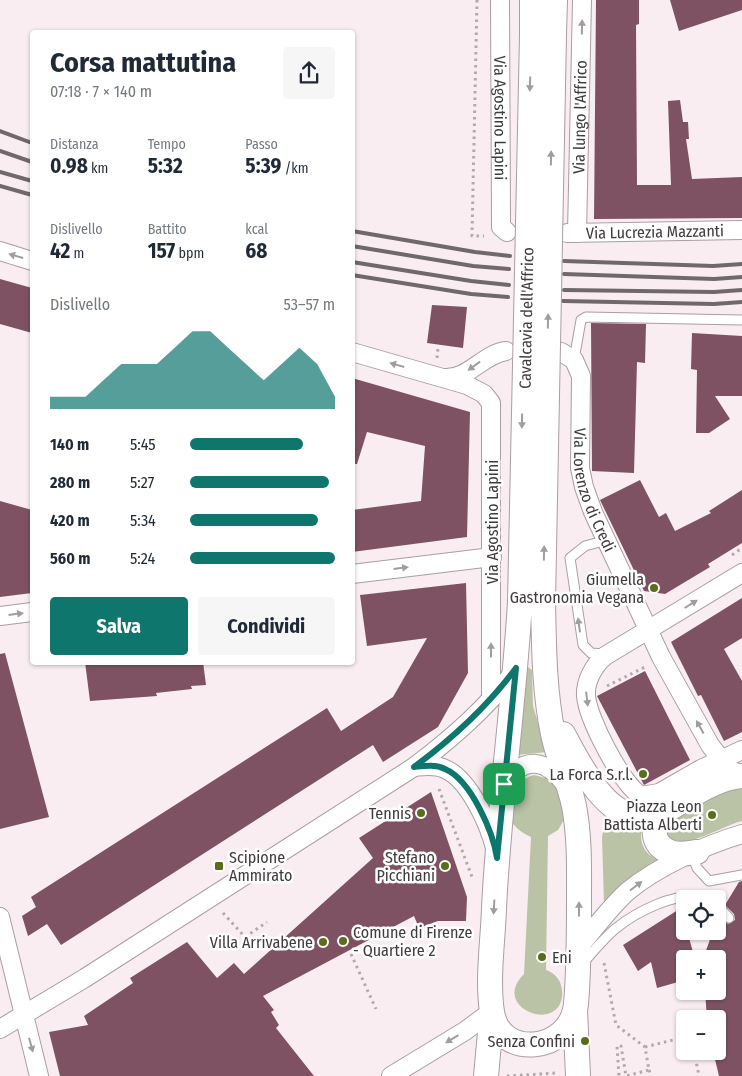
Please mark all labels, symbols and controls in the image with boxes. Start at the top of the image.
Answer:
one-way arrow [578,19,586,35]
text: Corsa mattutina [50,46,236,79]
button: share [283,47,335,99]
street label: Via Agostino Lapini [490,56,510,180]
street label: Via lungo l'Affrico [569,60,591,174]
one-way arrow [526,76,534,92]
text: 07:18 · 7 × 140 m [50,82,152,101]
text: Distanza [50,136,99,153]
text: Tempo [148,136,186,153]
text: Passo [245,136,278,153]
one-way arrow [548,150,556,166]
text: 0.98 [50,153,88,179]
text: 5:32 [148,153,183,179]
text: 5:39 [245,153,281,179]
text: km [88,160,108,177]
text: /km [281,160,309,177]
text: Dislivello [50,221,103,238]
text: Battito [148,221,187,238]
text: kcal [245,221,268,238]
street label: Via Lucrezia Mazzanti [586,221,724,243]
text: 42 [50,238,70,264]
text: 157 [148,238,175,264]
text: 68 [245,238,267,264]
text: m [70,245,84,262]
text: bpm [175,245,204,262]
street label: Cavalcavia dell'Affrico [516,247,538,389]
one-way arrow [9,251,24,259]
text: Dislivello [50,295,110,314]
text: 53–57 m [284,295,335,314]
one-way arrow [545,313,553,329]
one-way arrow [389,360,404,368]
one-way arrow [467,361,481,371]
one-way arrow [518,413,526,429]
street label: Via Lorenzo di Credi [570,428,619,555]
text: 140 m [50,435,89,454]
text: 5:45 [130,435,156,454]
street label: Via Agostino Lapini [483,460,502,584]
text: 280 m [50,473,90,492]
text: 5:27 [130,473,154,492]
text: 420 m [50,511,90,530]
text: 5:34 [130,511,156,530]
one-way arrow [540,545,548,561]
text: 560 m [50,549,91,568]
text: 5:24 [130,549,155,568]
one-way arrow [393,564,409,572]
place label: Giumella Gastronomia Vegana [510,570,644,607]
marker: Giumella Gastronomia Vegana [648,582,660,594]
button: Salva [50,597,188,655]
button: Condividi [198,597,335,655]
one-way arrow [685,599,698,609]
one-way arrow [9,610,25,618]
one-way arrow [575,617,583,633]
one-way arrow [487,642,495,658]
one-way arrow [583,691,591,707]
one-way arrow [696,720,704,735]
pin [483,763,525,805]
place label: La Forca S.r.l. [549,765,633,784]
marker: La Forca S.r.l. [637,768,649,780]
icon: arrive [490,770,518,798]
place label: Piazza Leon Battista Alberti [603,797,702,834]
place label: Tennis [369,804,411,823]
marker: Tennis [415,807,427,819]
marker: Piazza Leon Battista Alberti [706,809,718,821]
place label: Scipione Ammirato [229,848,292,885]
place label: Stefano Picchiani [376,848,435,885]
marker: Scipione Ammirato [213,860,225,872]
marker: Stefano Picchiani [439,860,451,872]
one-way arrow [629,880,642,891]
map controls [676,890,726,1060]
button: locate [676,890,726,940]
one-way arrow [490,899,498,915]
one-way arrow [575,901,583,917]
place label: Comune di Firenze - Quartiere 2 [353,923,473,960]
place label: Villa Arrivabene [210,933,313,952]
marker: Comune di Firenze - Quartiere 2 [337,935,349,947]
marker: Villa Arrivabene [317,936,329,948]
place label: Eni [552,948,572,967]
button: + [676,950,726,1000]
marker: Eni [536,951,548,963]
button: − [676,1010,726,1060]
place label: Senza Confini [488,1032,575,1051]
one-way arrow [445,1034,458,1043]
marker: Senza Confini [579,1035,591,1047]
one-way arrow [27,1038,35,1053]

